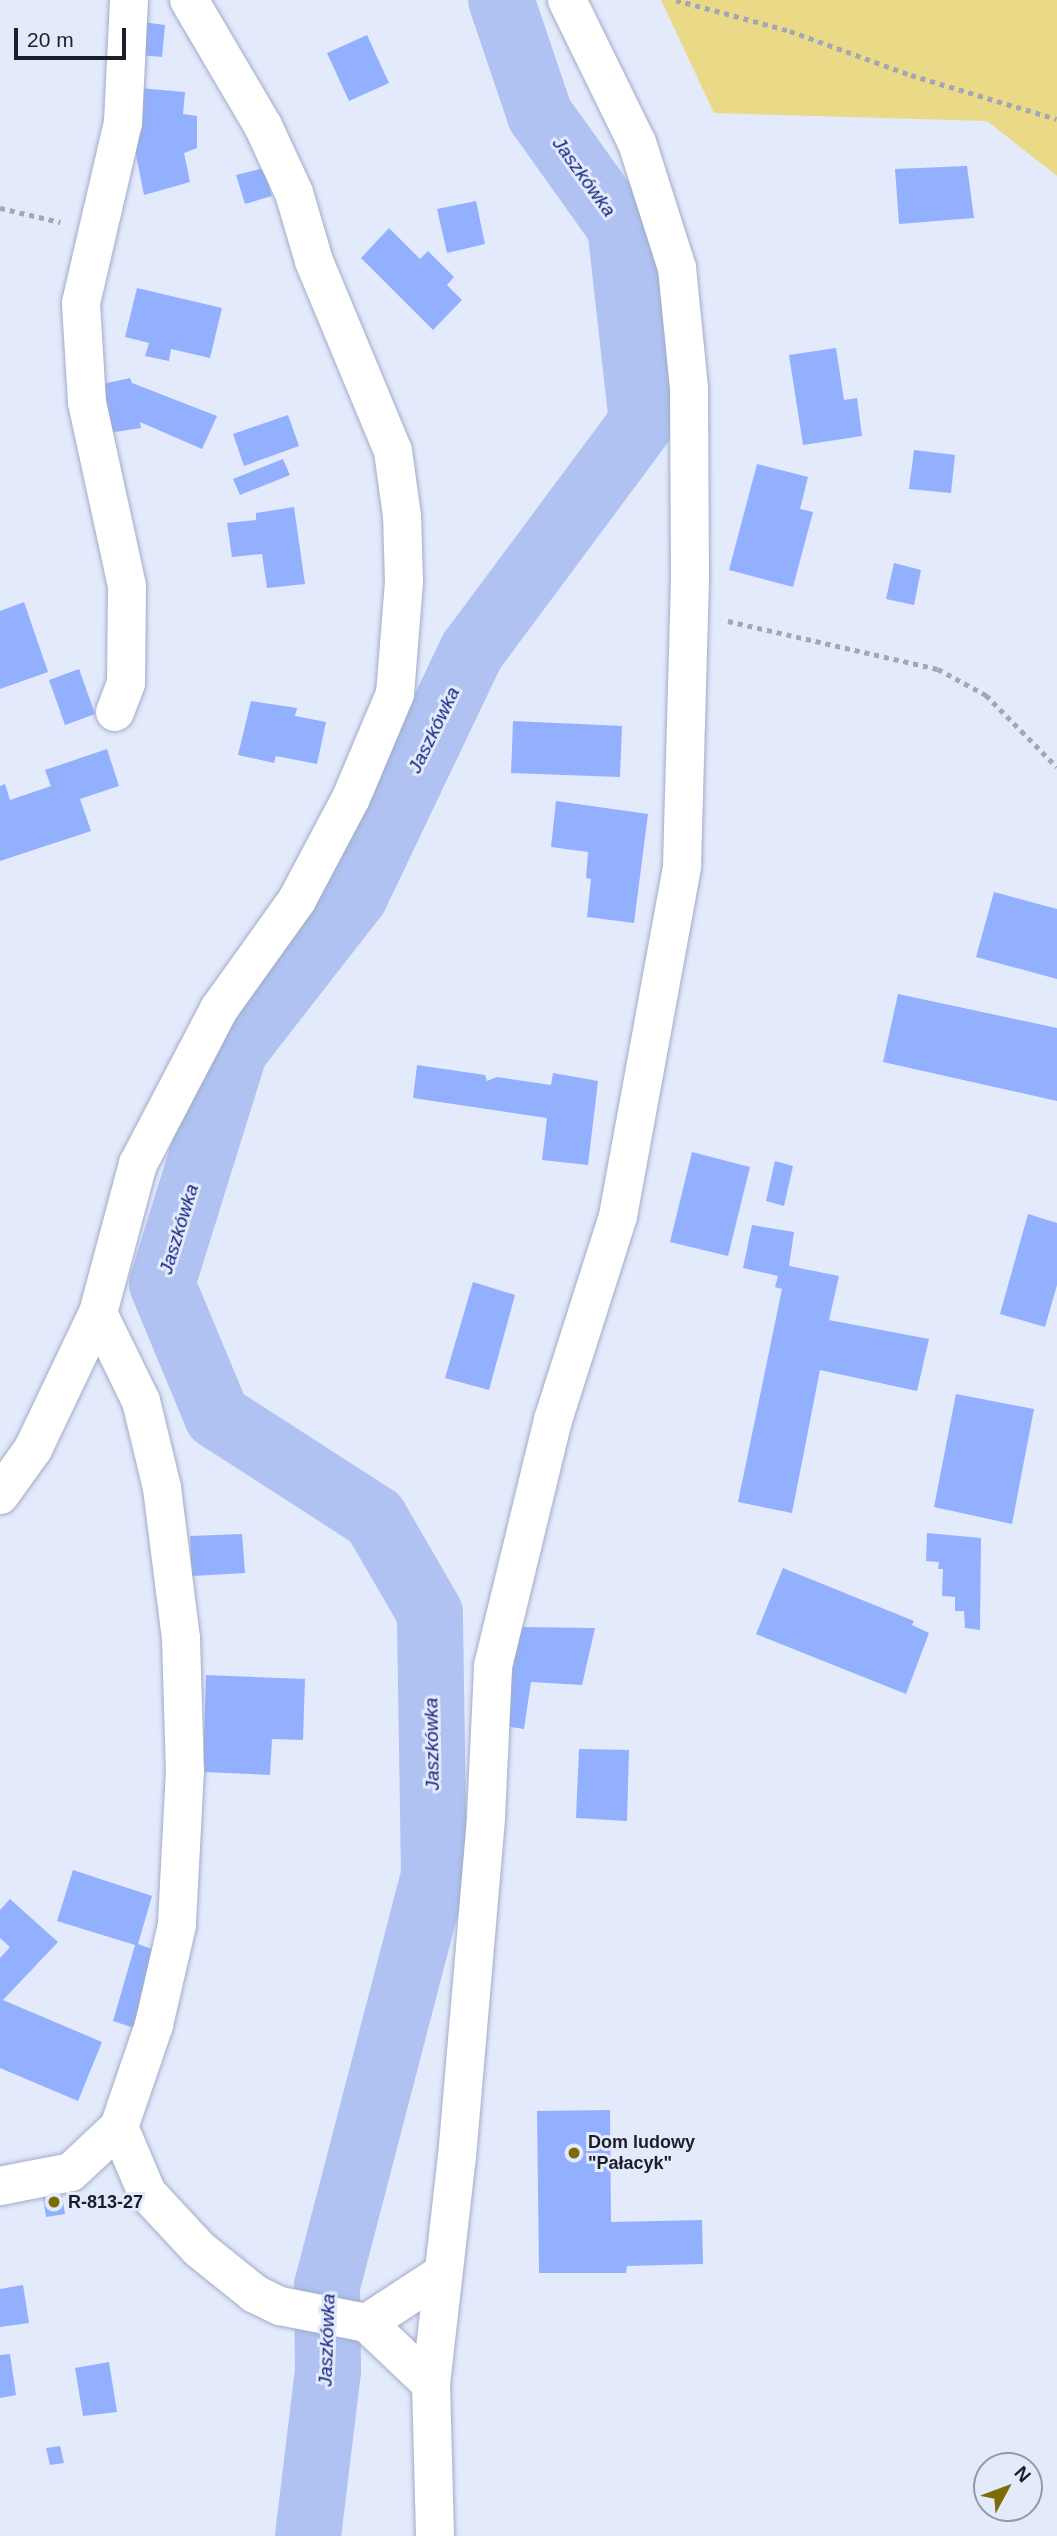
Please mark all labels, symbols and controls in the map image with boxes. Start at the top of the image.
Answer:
scale bar [18,14,130,58]
text: 20 m [27,28,74,51]
water label: Jaszkówka [547,133,621,221]
water label: Jaszkówka [403,683,465,777]
water label: Jaszkówka [155,1181,203,1277]
water label: Jaszkówka [420,1697,444,1791]
place label: Dom ludowy "Pałacyk" [588,2132,695,2174]
marker: Dom ludowy "Pałacyk" [566,2145,582,2161]
place label: R-813-27 [68,2191,143,2213]
marker: R-813-27 [46,2194,62,2210]
water label: Jaszkówka [314,2293,340,2387]
north arrow [973,2452,1043,2522]
text: N [1010,2462,1035,2486]

